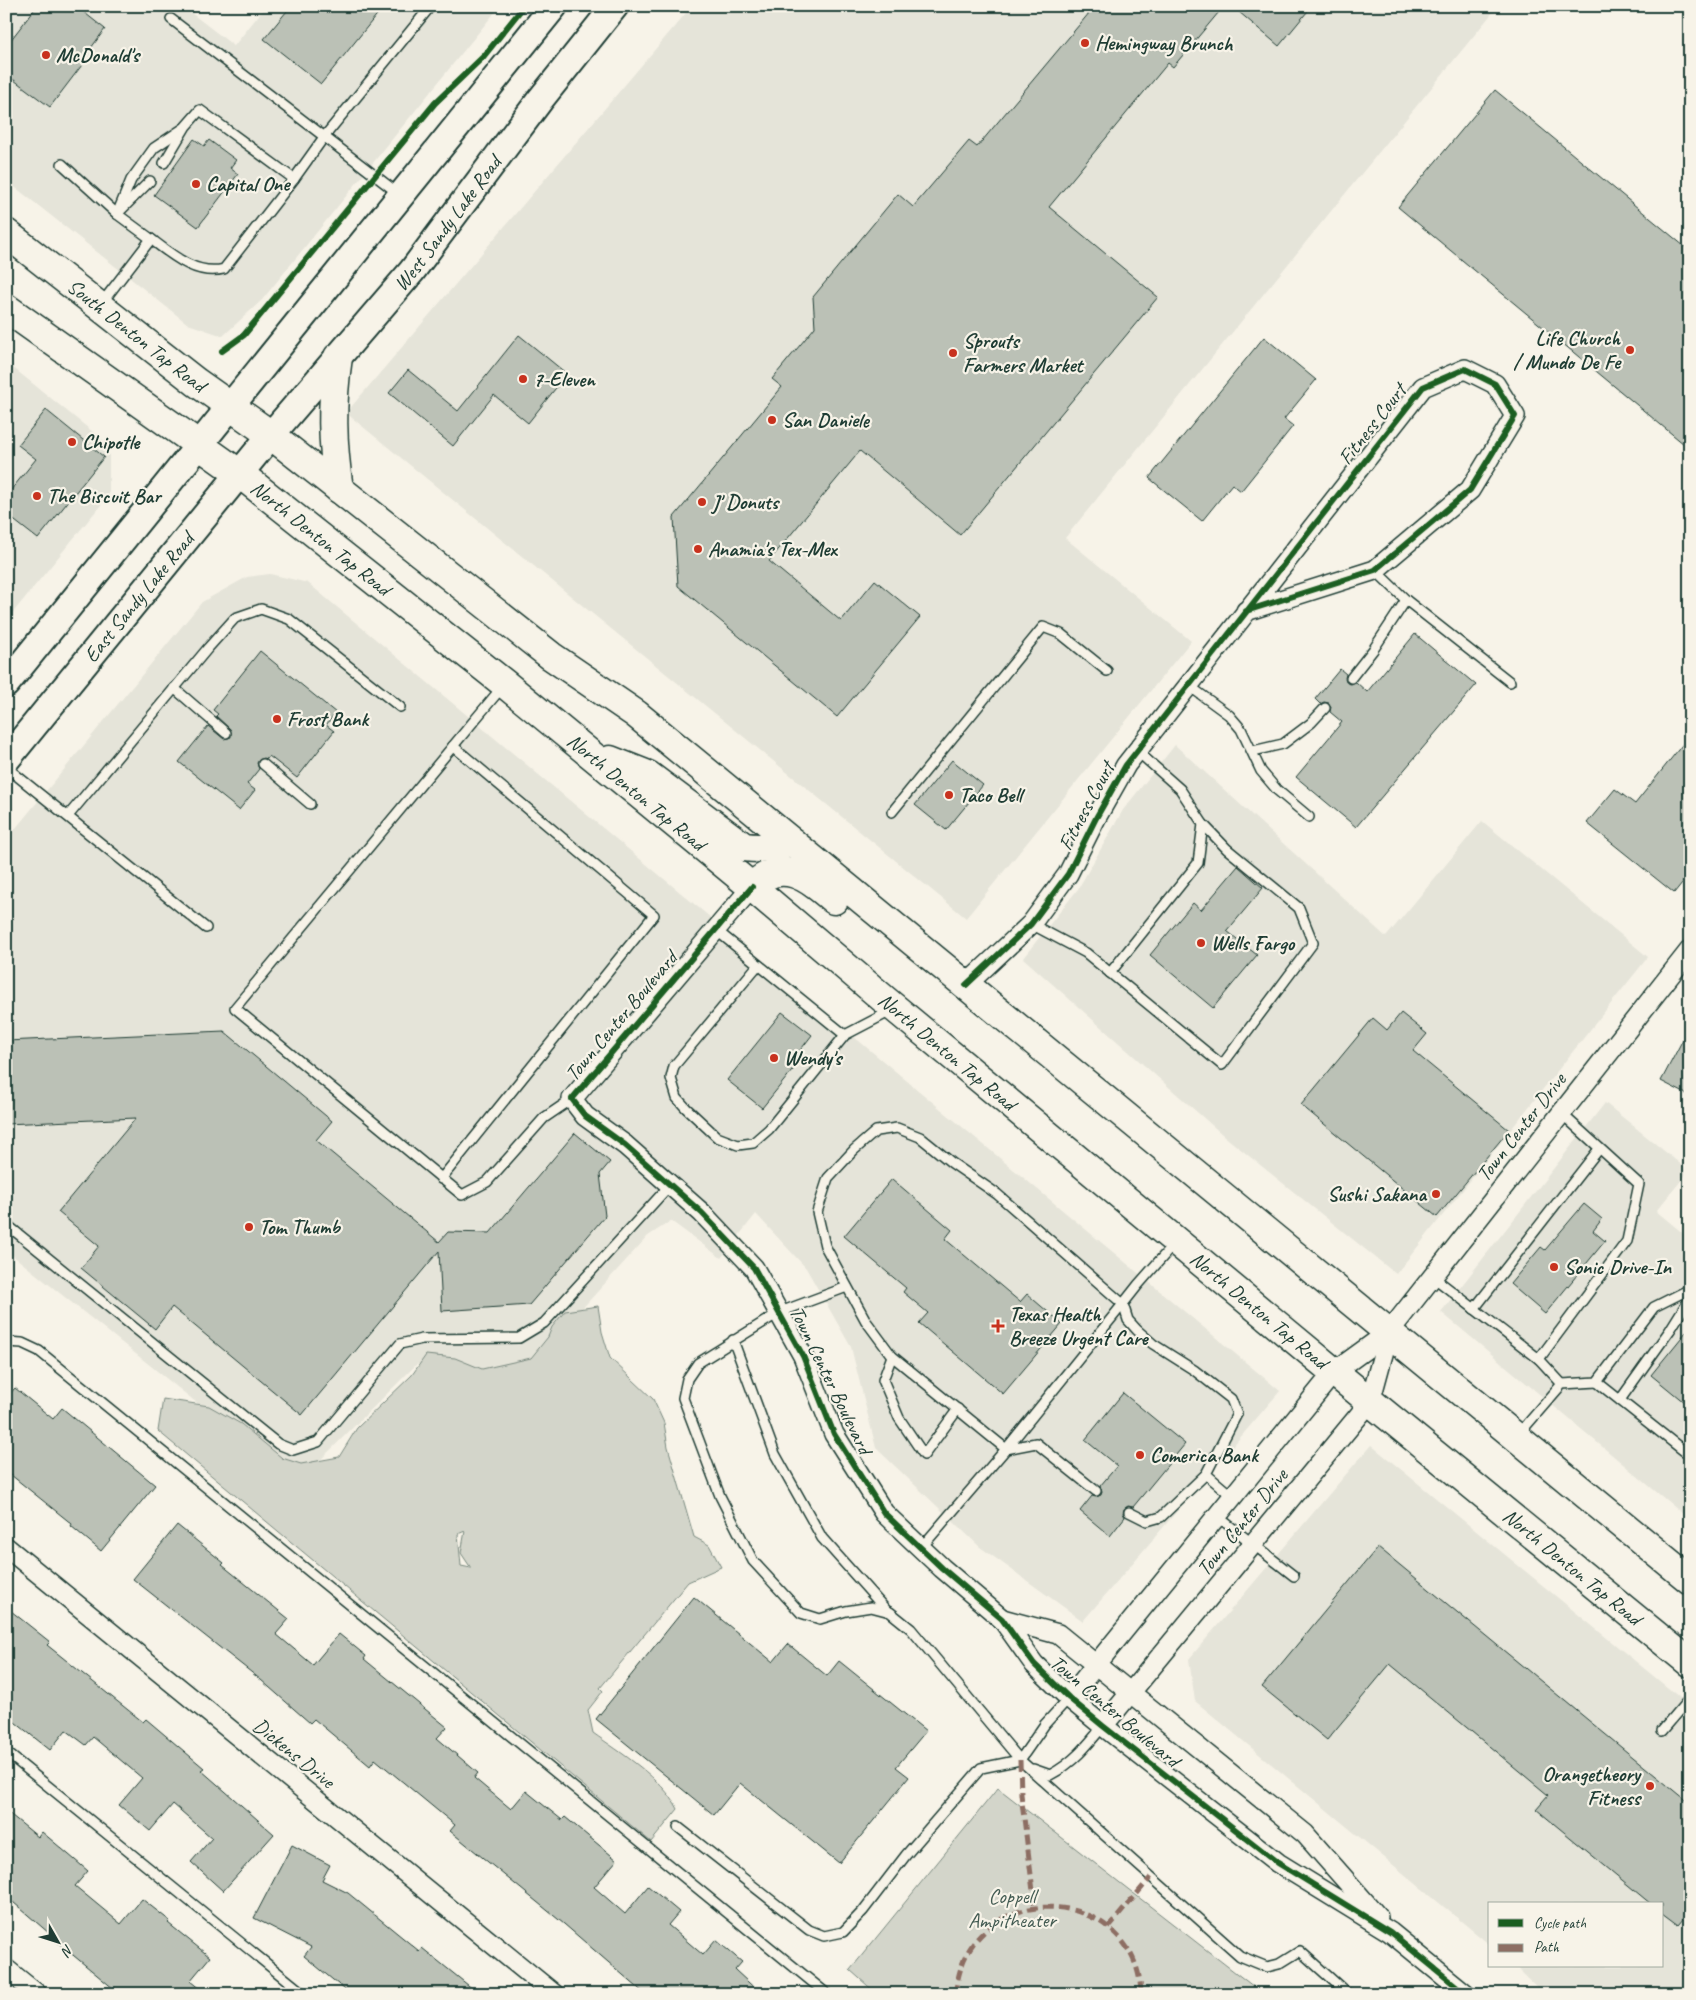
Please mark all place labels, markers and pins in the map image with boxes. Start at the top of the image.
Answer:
place label: Hemingway Brunch [1095,30,1234,57]
marker: Hemingway Brunch [1079,37,1091,49]
place label: McDonald's [56,42,142,68]
marker: McDonald's [40,49,52,61]
place label: Capital One [206,171,291,197]
marker: Capital One [190,178,202,190]
place label: Life Church / Mundo De Fe [1513,325,1622,375]
place label: Sprouts Farmers Market [963,328,1084,378]
marker: Life Church / Mundo De Fe [1624,344,1636,356]
marker: Sprouts Farmers Market [947,347,959,359]
place label: 7-Eleven [533,366,596,392]
marker: 7-Eleven [517,373,529,385]
place label: San Daniele [782,407,871,433]
marker: San Daniele [766,414,778,426]
place label: Chipotle [82,429,141,455]
marker: Chipotle [66,436,78,448]
place label: The Biscuit Bar [47,483,163,509]
place label: J' Donuts [710,489,781,515]
marker: The Biscuit Bar [31,490,43,502]
marker: J' Donuts [696,496,708,508]
place label: Anamia's Tex-Mex [708,536,838,562]
marker: Anamia's Tex-Mex [692,543,704,555]
place label: Frost Bank [287,706,370,732]
marker: Frost Bank [271,713,283,725]
place label: Taco Bell [959,782,1026,808]
marker: Taco Bell [943,789,955,801]
place label: Wells Fargo [1211,930,1296,956]
marker: Wells Fargo [1195,937,1207,949]
place label: Wendy's [784,1045,844,1071]
marker: Wendy's [768,1052,780,1064]
place label: Sushi Sakana [1327,1181,1427,1207]
marker: Sushi Sakana [1430,1188,1442,1200]
place label: Tom Thumb [259,1214,341,1240]
marker: Tom Thumb [243,1221,255,1233]
place label: Sonic Drive-In [1564,1254,1672,1280]
marker: Sonic Drive-In [1548,1261,1560,1273]
place label: Texas Health Breeze Urgent Care [1009,1301,1149,1351]
marker: Texas Health Breeze Urgent Care [991,1319,1005,1333]
place label: Comerica Bank [1150,1442,1260,1468]
marker: Comerica Bank [1134,1449,1146,1461]
place label: Orangetheory Fitness [1542,1761,1643,1811]
marker: Orangetheory Fitness [1644,1780,1656,1792]

